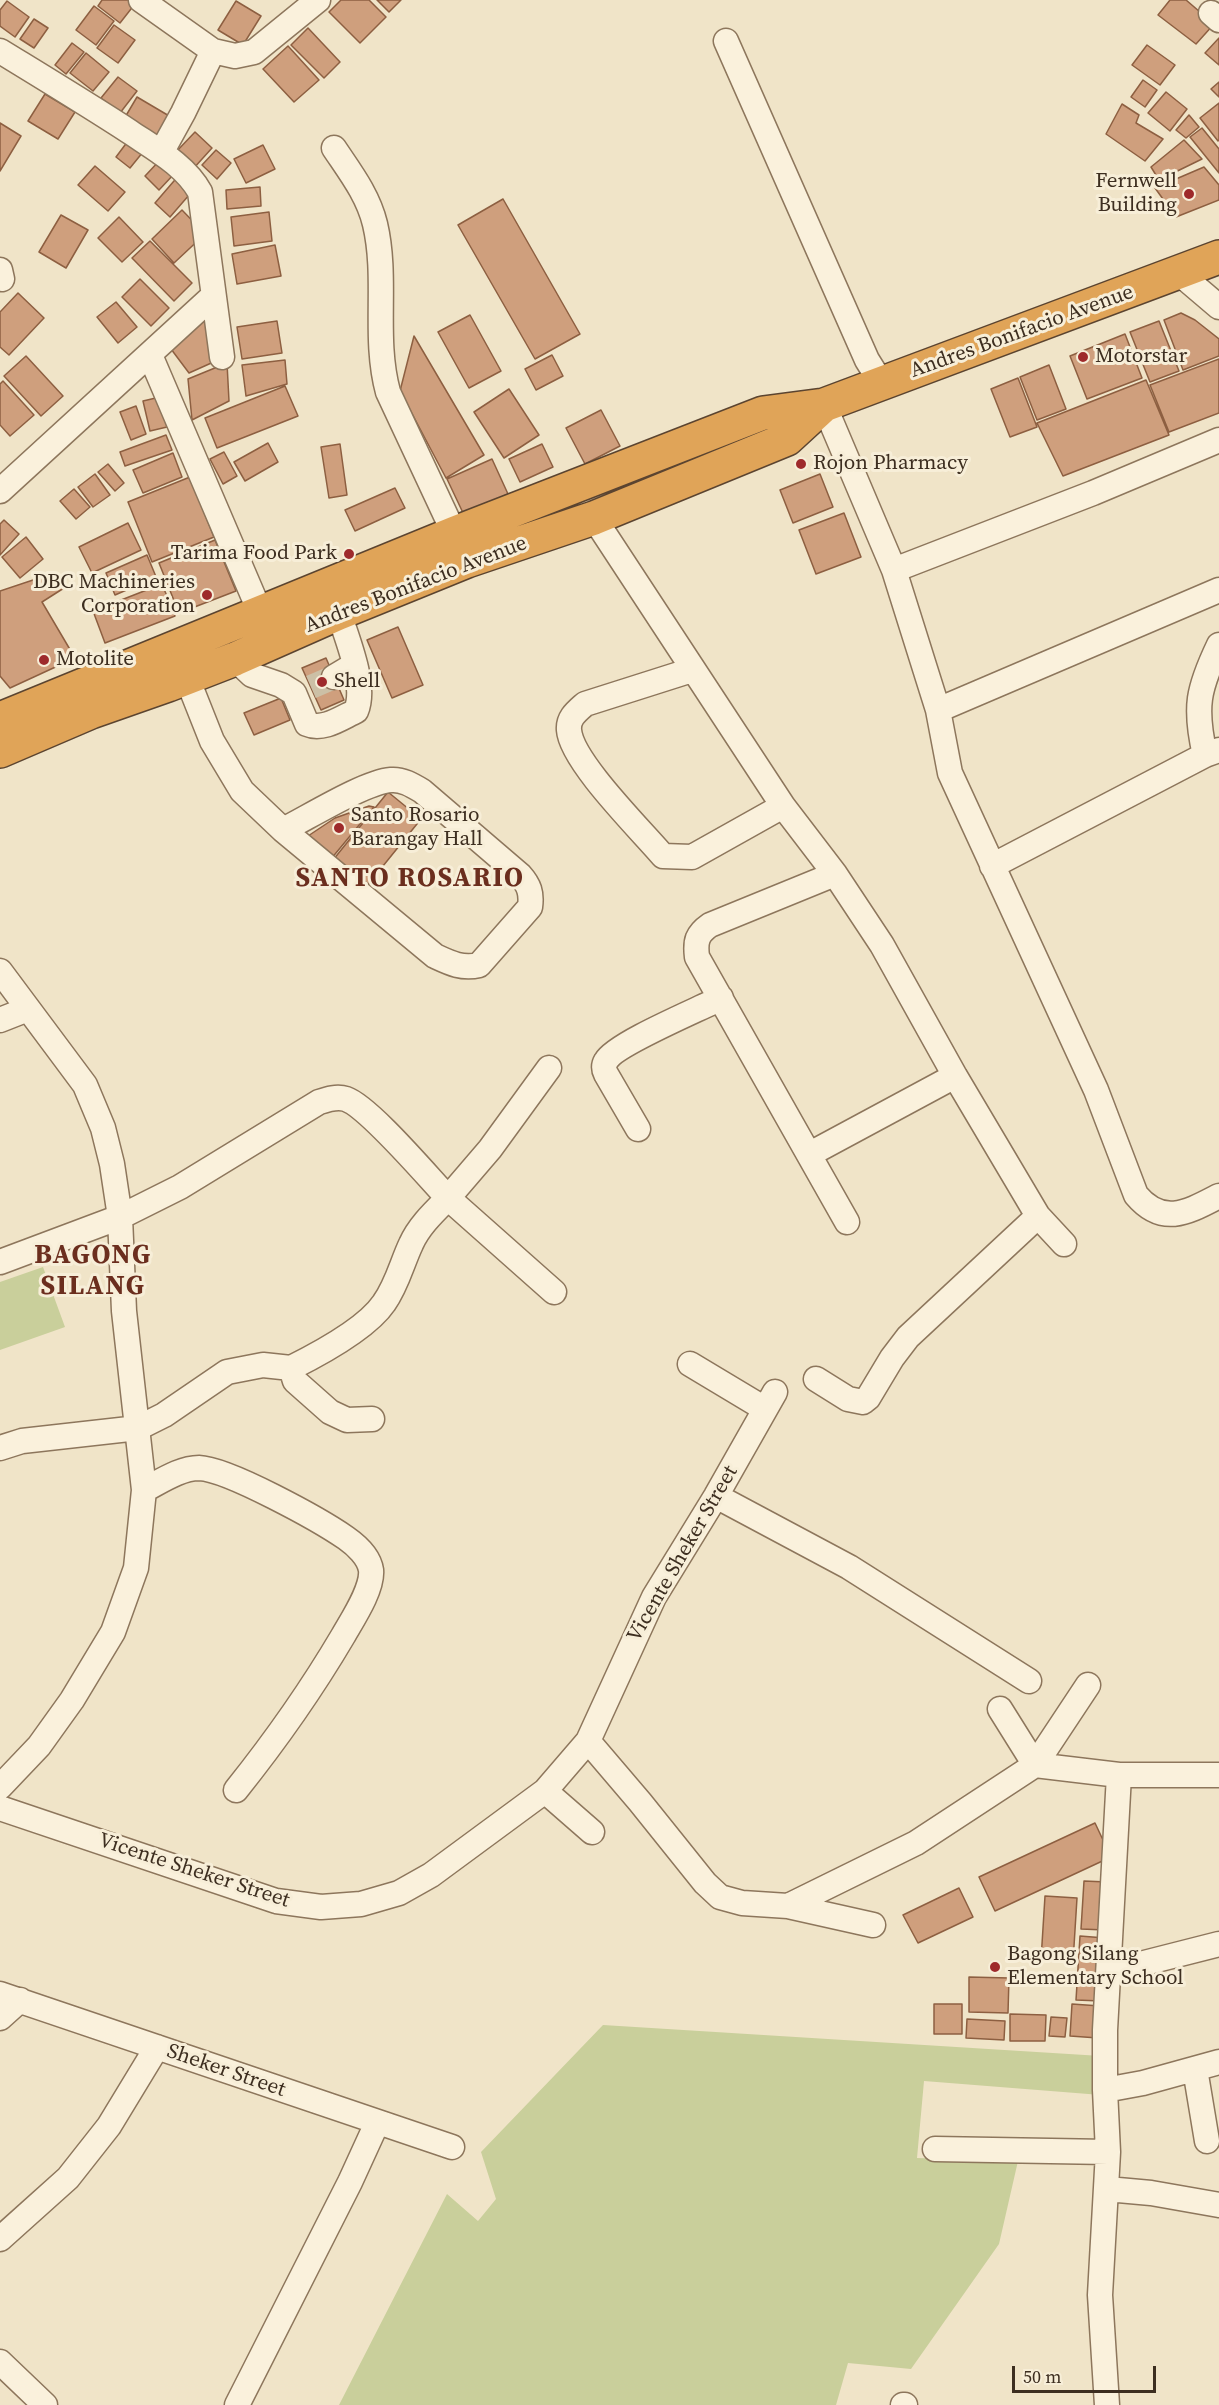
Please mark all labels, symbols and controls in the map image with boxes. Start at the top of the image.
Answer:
place label: Fernwell Building [1095,169,1177,219]
marker: Fernwell Building [1182,187,1196,201]
street label: Andres Bonifacio Avenue [907,280,1137,384]
place label: Motorstar [1095,344,1187,370]
marker: Motorstar [1076,350,1090,364]
place label: Rojon Pharmacy [813,451,968,477]
marker: Rojon Pharmacy [794,457,808,471]
street label: Andres Bonifacio Avenue [301,531,531,639]
place label: Tarima Food Park [171,541,337,567]
marker: Tarima Food Park [342,547,356,561]
place label: DBC Machineries Corporation [33,570,195,620]
marker: DBC Machineries Corporation [200,588,214,602]
place label: Motolite [56,647,134,673]
marker: Motolite [37,653,51,667]
place label: Shell [334,669,380,695]
marker: Shell [315,675,329,689]
place label: Santo Rosario Barangay Hall [351,803,483,853]
marker: Santo Rosario Barangay Hall [332,821,346,835]
district label: SANTO ROSARIO [296,863,524,895]
district label: BAGONG SILANG [34,1240,152,1303]
street label: Vicente Sheker Street [622,1461,744,1647]
street label: Vicente Sheker Street [95,1828,293,1914]
place label: Bagong Silang Elementary School [1007,1942,1184,1992]
marker: Bagong Silang Elementary School [988,1960,1002,1974]
street label: Sheker Street [164,2039,288,2103]
scale bar [1015,2354,1159,2392]
text: 50 m [1023,2364,1061,2389]

